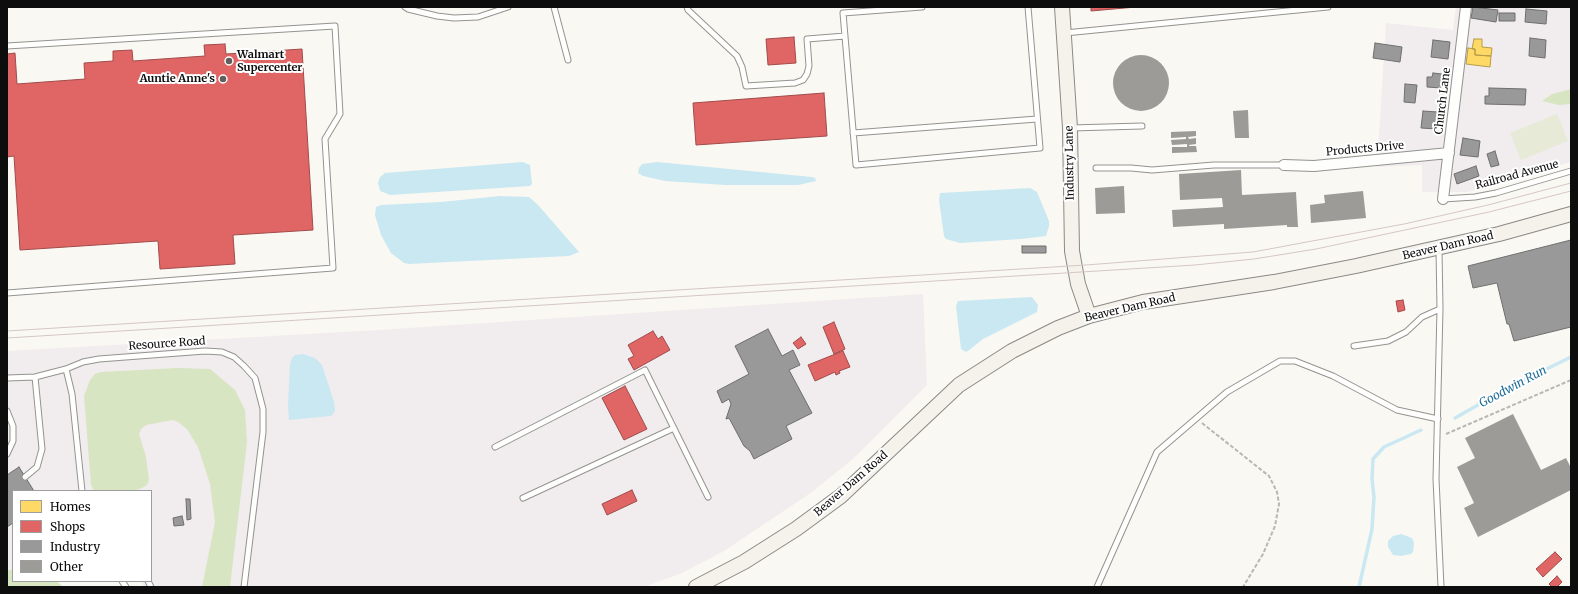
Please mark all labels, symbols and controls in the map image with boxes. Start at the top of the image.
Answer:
place label: Walmart Supercenter [237,48,302,74]
marker: Walmart Supercenter [224,56,234,66]
street label: Church Lane [1432,67,1454,135]
place label: Auntie Anne's [140,72,215,86]
marker: Auntie Anne's [218,74,228,84]
street label: Industry Lane [1063,126,1077,200]
street label: Products Drive [1325,139,1405,159]
street label: Railroad Avenue [1474,158,1560,192]
street label: Beaver Dam Road [1401,229,1495,263]
street label: Beaver Dam Road [1083,291,1177,325]
street label: Resource Road [128,335,206,353]
water label: Goodwin Run [1477,363,1549,411]
street label: Beaver Dam Road [812,449,890,519]
legend [12,490,152,582]
text: Homes [50,499,91,514]
text: Shops [50,519,85,534]
text: Industry [50,539,100,554]
text: Other [50,559,83,574]

